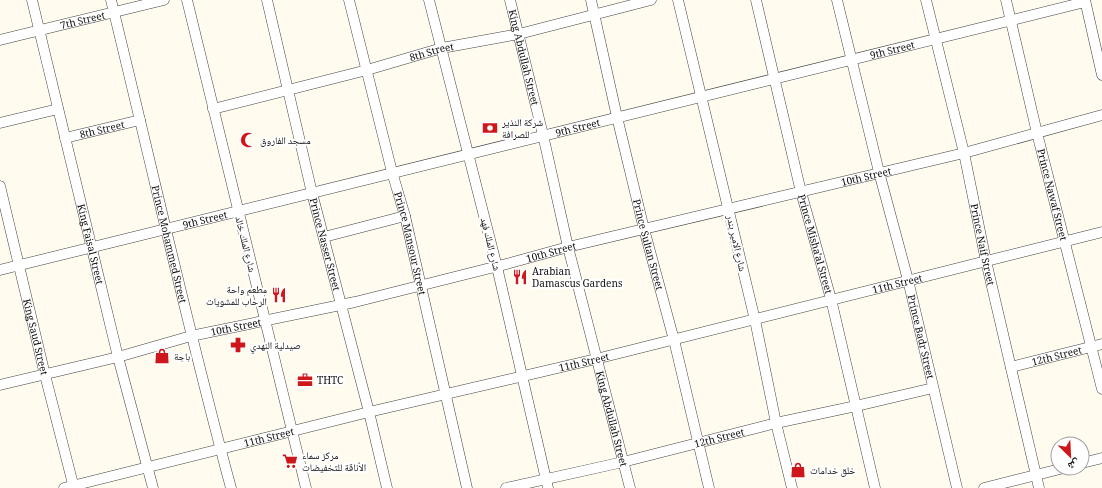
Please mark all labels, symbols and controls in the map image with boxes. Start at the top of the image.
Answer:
street label: 7th Street [59,8,108,35]
street label: King Abdullah Street [503,8,543,108]
street label: 9th Street [868,37,917,65]
street label: 8th Street [408,39,456,67]
place label: شركة النذير للصرافة [501,115,544,144]
street label: 9th Street [554,115,603,143]
street label: 8th Street [78,117,127,144]
bank icon: شركة النذير للصرافة [481,119,499,137]
mosque icon: مسجد الفاروق [239,131,257,149]
place label: مسجد الفاروق [260,133,311,150]
street label: Prince Nawaf Street [1031,147,1071,243]
street label: 10th Street [839,163,894,192]
street label: Prince Mohammed Street [146,184,191,306]
street label: Prince Mansour Street [388,190,430,297]
street label: Prince Misha'al Street [792,192,836,296]
street label: Prince Nasser Street [304,196,344,293]
street label: Prince Sultan Street [627,197,667,293]
street label: King Faisal Street [71,202,107,287]
street label: Prince Naif Street [965,202,999,288]
street label: 9th Street [181,207,230,235]
street label: شارع الامير بندر [721,212,750,274]
street label: شارع الملك خالد [229,214,260,275]
street label: شارع الملك فهد [475,216,504,273]
street label: 10th Street [524,238,578,268]
place label: Arabian Damascus Gardens [532,264,623,293]
restaurant icon: Arabian Damascus Gardens [511,268,529,286]
street label: 11th Street [871,270,925,299]
place label: مطعم واحة الرحاب للمشويات [206,282,267,311]
restaurant icon: مطعم واحة الرحاب للمشويات [270,286,288,304]
street label: Prince Badr Street [902,293,938,381]
street label: King Saud Street [17,297,52,378]
street label: 10th Street [209,315,263,342]
pharmacy icon: صيدلية النهدي [229,336,247,354]
place label: صيدلية النهدي [250,338,301,355]
street label: 12th Street [1030,342,1084,371]
shop icon: باجة [153,347,171,365]
place label: باجة [174,349,190,366]
street label: 11th Street [557,349,612,377]
street label: King Abdullah Street [590,369,631,469]
office icon: THTC [296,371,314,389]
place label: THTC [317,373,343,390]
street label: 11th Street [242,424,296,453]
street label: 12th Street [693,424,747,454]
north arrow [1050,436,1090,476]
place label: مركز سماء الأناقة للتخفيضات [302,448,366,477]
supermarket icon: مركز سماء الأناقة للتخفيضات [281,452,299,470]
text: ش [1064,453,1083,475]
shop icon: خلق خدامات [789,461,807,479]
place label: خلق خدامات [810,463,856,480]

